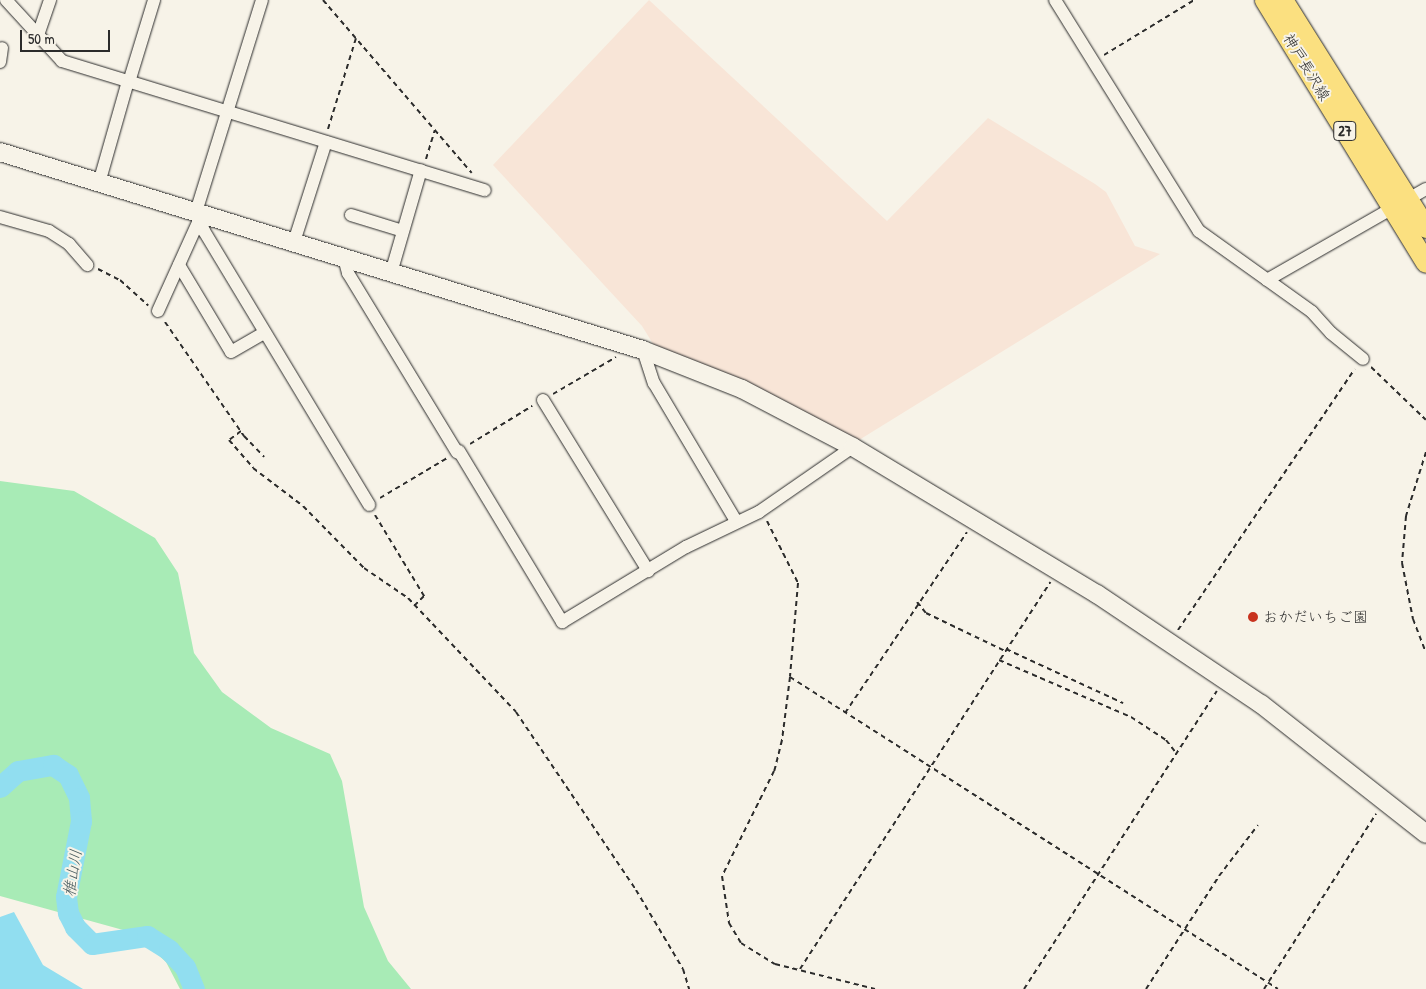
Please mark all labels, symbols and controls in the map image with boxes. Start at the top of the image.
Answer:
scale bar [22,20,112,52]
text: 50 m [28,28,55,49]
street label: 神戸長沢線 [1280,30,1334,104]
road number: 27 [1332,120,1358,142]
place label: おかだいちご園 [1263,608,1368,626]
marker: おかだいちご園 [1247,611,1259,623]
water label: 椎山川 [59,848,85,898]

